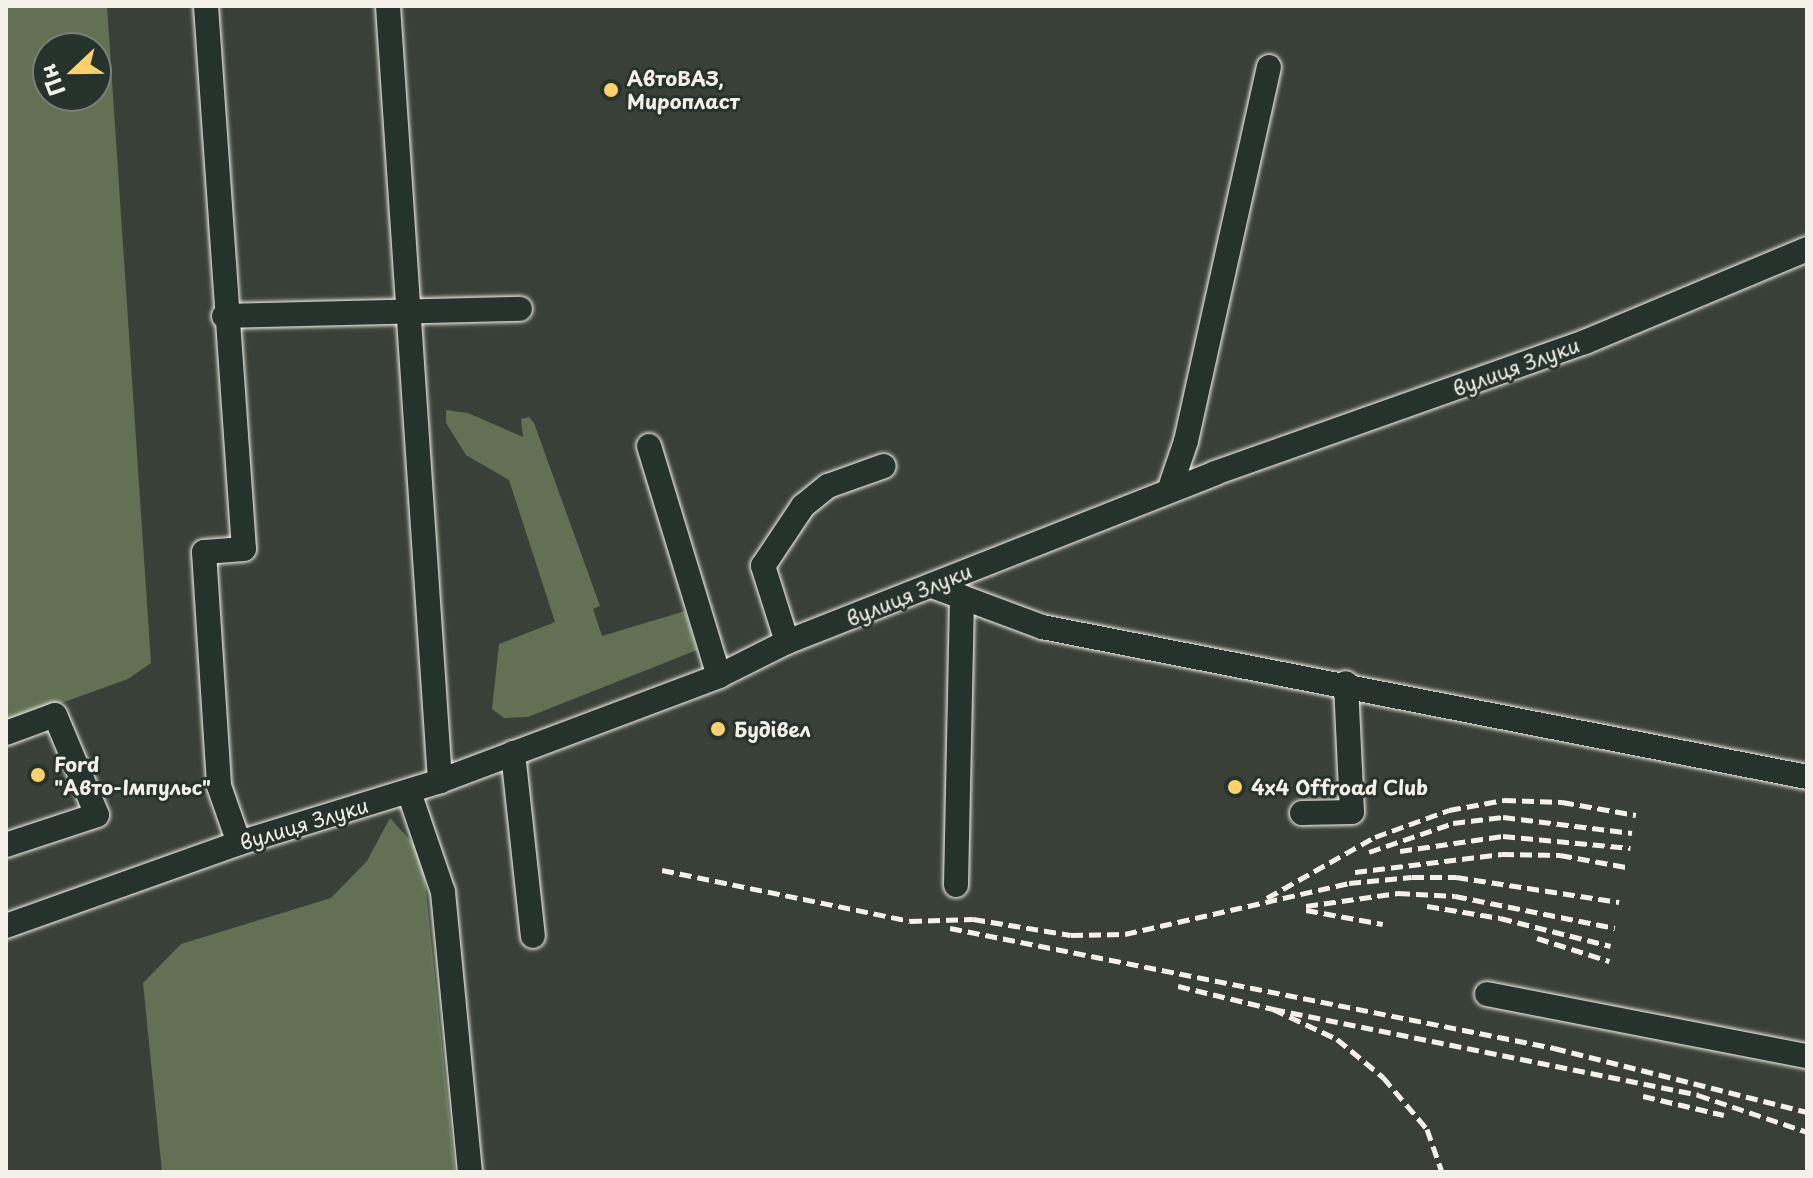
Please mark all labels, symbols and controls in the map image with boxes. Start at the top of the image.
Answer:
north arrow [32,32,112,112]
text: Пн [30,59,72,101]
place label: АвтоВАЗ, Миропласт [627,66,740,113]
marker: АвтоВАЗ, Миропласт [602,81,620,99]
street label: вулиця Злуки [1449,333,1583,401]
street label: вулиця Злуки [842,559,976,631]
place label: Будівел [734,717,811,741]
marker: Будівел [709,720,727,738]
place label: Ford "Авто-Імпульс" [54,752,210,799]
marker: Ford "Авто-Імпульс" [29,766,47,784]
place label: 4x4 Offroad Club [1251,775,1429,799]
marker: 4x4 Offroad Club [1226,778,1244,796]
street label: вулиця Злуки [236,793,372,855]

